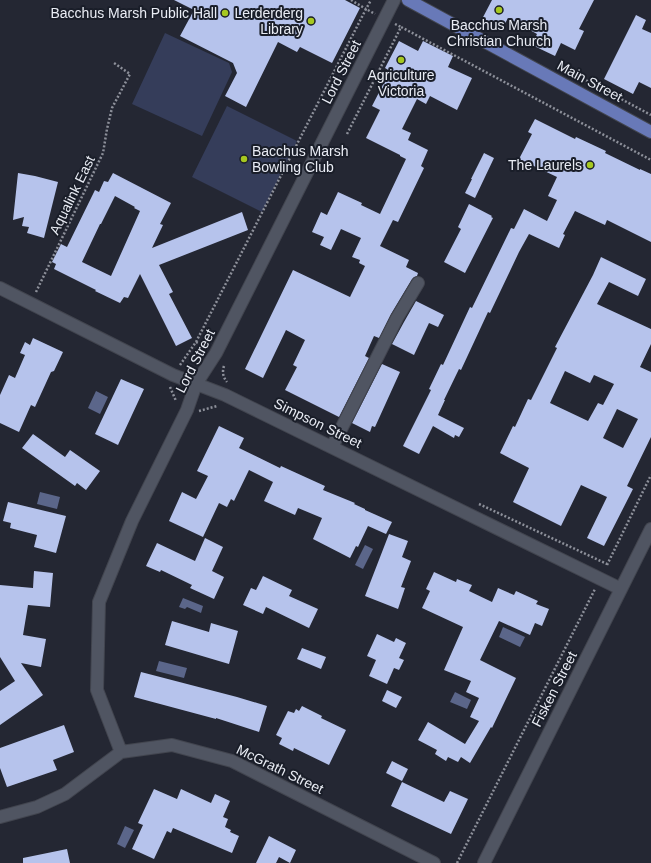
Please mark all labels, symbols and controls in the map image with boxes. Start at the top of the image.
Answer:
place label: Bacchus Marsh Public Hall [50,5,217,21]
place label: Lerderderg Library [235,5,303,37]
marker: Bacchus Marsh Christian Church [494,5,504,15]
marker: Bacchus Marsh Public Hall [220,8,230,18]
marker: Lerderderg Library [306,16,316,26]
place label: Bacchus Marsh Christian Church [447,17,551,49]
street label: Lord Street [318,37,364,106]
marker: Agriculture Victoria [396,55,406,65]
street label: Main Street [555,57,625,105]
place label: Agriculture Victoria [368,67,435,99]
place label: Bacchus Marsh Bowling Club [252,143,348,175]
street label: Aqualink East [46,153,98,237]
marker: Bacchus Marsh Bowling Club [239,154,249,164]
place label: The Laurels [508,157,582,173]
marker: The Laurels [585,160,595,170]
street label: Lord Street [172,326,218,395]
street label: Simpson Street [271,395,365,451]
street label: Fisken Street [528,649,580,729]
street label: McGrath Street [234,741,326,797]

